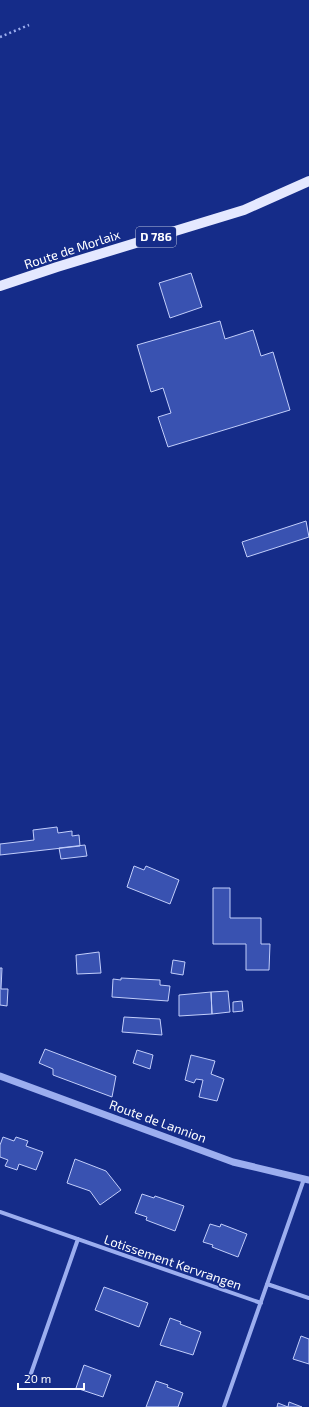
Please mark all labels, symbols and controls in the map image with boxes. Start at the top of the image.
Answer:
street label: Route de Morlaix [22,226,122,272]
road number: D 786 [136,227,176,247]
street label: Route de Lannion [107,1096,209,1146]
street label: Lotissement Kervrangen [102,1231,244,1293]
scale bar [18,1365,84,1391]
text: 20 m [24,1371,51,1385]

